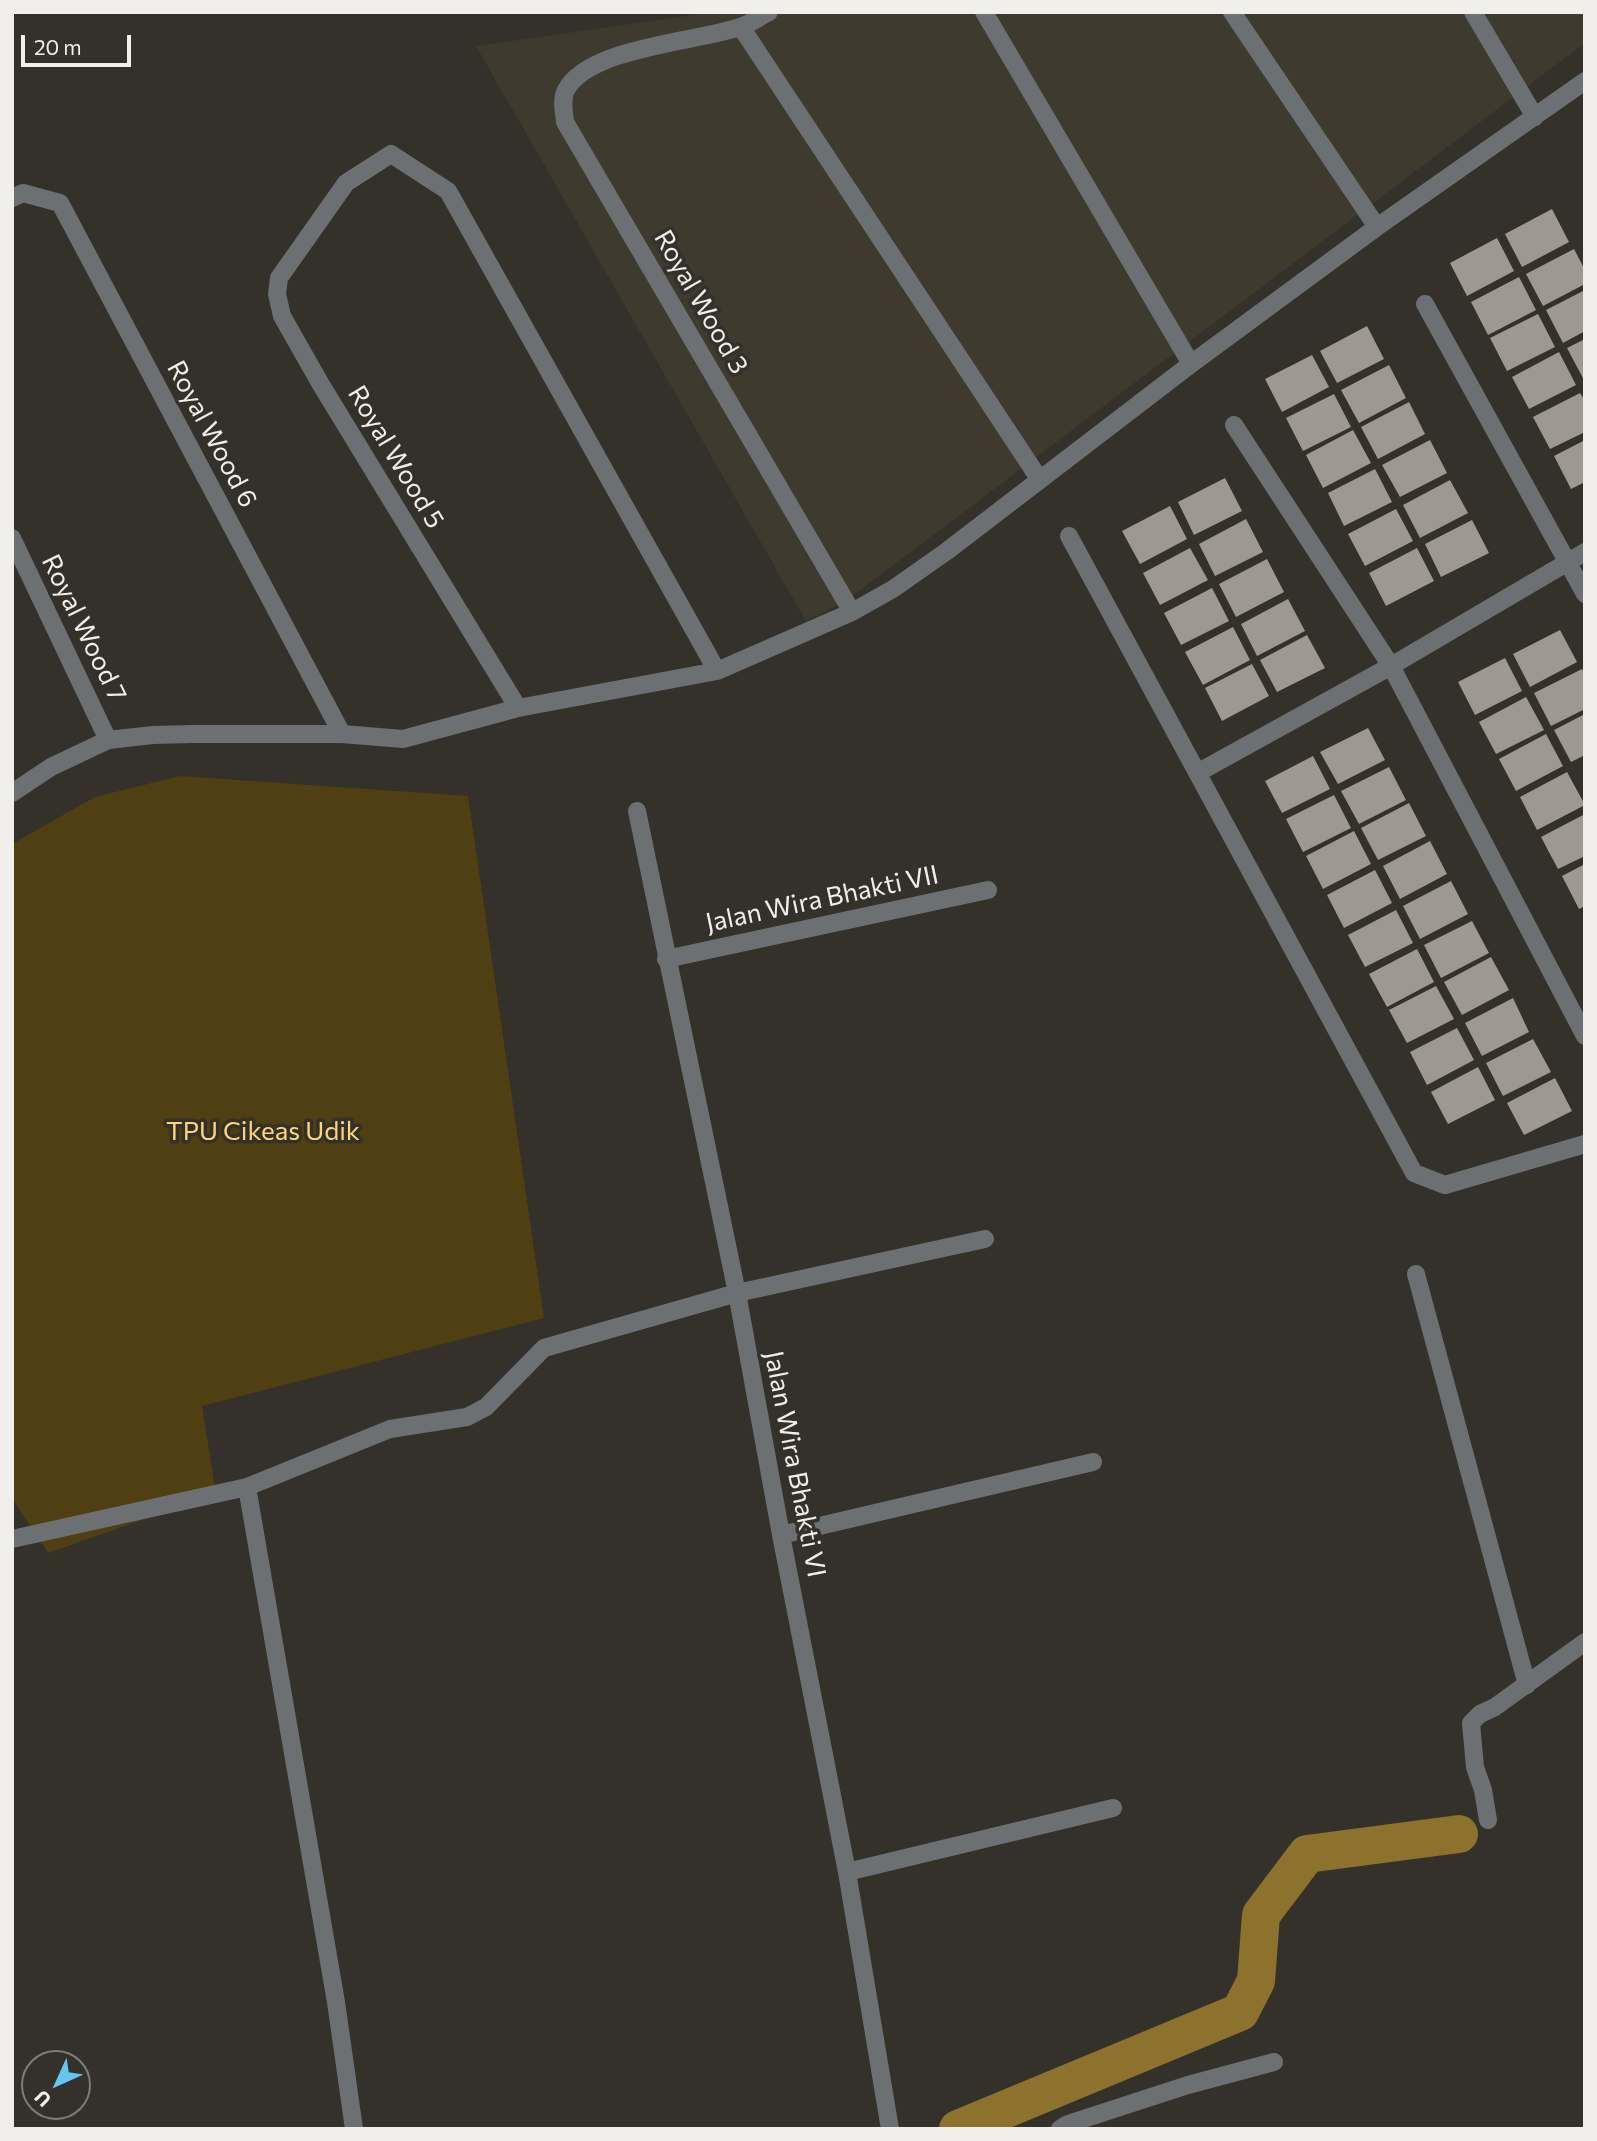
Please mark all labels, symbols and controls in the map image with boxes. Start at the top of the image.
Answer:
scale bar [24,21,135,65]
text: 20 m [34,34,82,59]
street label: Royal Wood 3 [647,225,755,379]
street label: Royal Wood 6 [160,355,264,513]
street label: Royal Wood 5 [341,380,451,534]
street label: Royal Wood 7 [35,549,133,707]
street label: Jalan Wira Bhakti VII [703,859,941,939]
park label: TPU Cikeas Udik [166,1115,360,1147]
street label: Jalan Wira Bhakti VI [758,1348,832,1580]
north arrow [21,2050,91,2120]
text: U [29,2086,55,2112]

